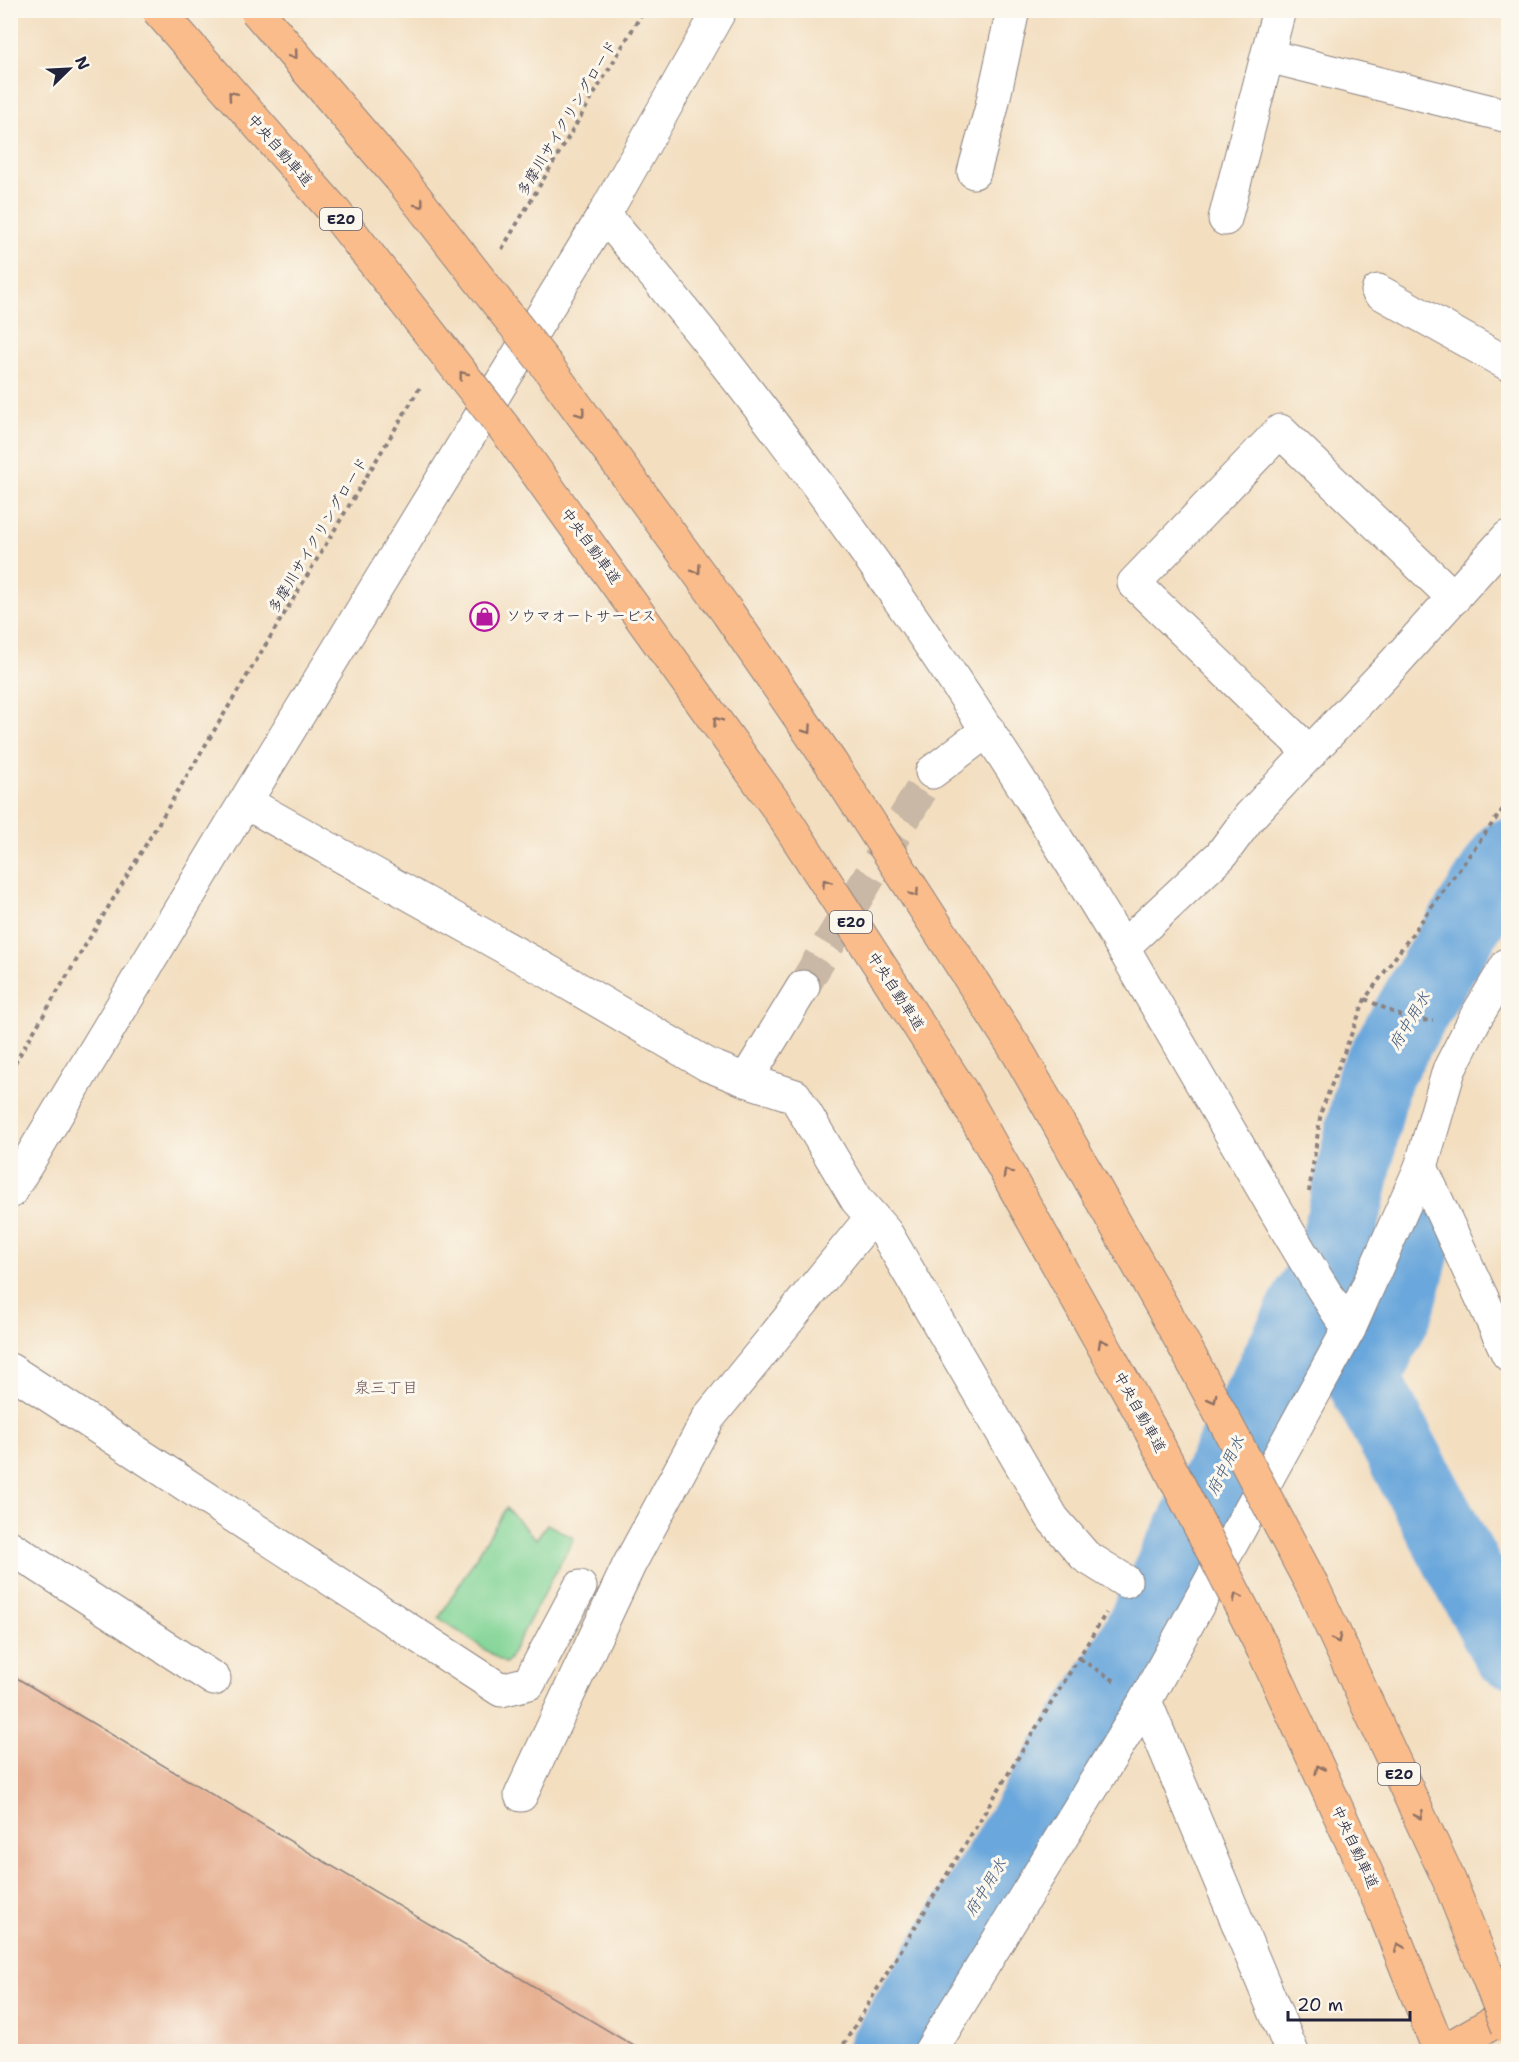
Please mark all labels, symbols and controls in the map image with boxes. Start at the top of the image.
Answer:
street label: 多摩川サイクリングロード [512,36,622,200]
north arrow [39,39,99,99]
one-way arrow [286,48,297,59]
text: N [70,53,94,73]
one-way arrow [228,91,239,102]
street label: 中央自動車道 [243,109,317,191]
one-way arrow [412,197,423,208]
road number: E20 [320,208,362,230]
one-way arrow [459,371,470,382]
one-way arrow [574,407,585,418]
street label: 多摩川サイクリングロード [263,453,373,617]
street label: 中央自動車道 [556,504,626,588]
one-way arrow [690,564,701,575]
shop icon: ソウマオートサービス [469,600,501,632]
place label: ソウマオートサービス [506,606,656,626]
one-way arrow [713,717,724,728]
one-way arrow [801,724,812,735]
one-way arrow [822,879,833,890]
one-way arrow [908,887,919,898]
road number: E20 [830,911,872,933]
street label: 中央自動車道 [863,948,929,1034]
water label: 府中用水 [1384,987,1435,1053]
one-way arrow [1003,1169,1014,1179]
one-way arrow [1098,1339,1109,1349]
street label: 中央自動車道 [1109,1368,1171,1456]
district label: 泉三丁目 [354,1377,418,1398]
one-way arrow [1206,1392,1217,1403]
water label: 府中用水 [1202,1432,1249,1499]
one-way arrow [1232,1592,1244,1603]
one-way arrow [1329,1632,1341,1643]
road number: E20 [1378,1763,1420,1785]
one-way arrow [1314,1764,1326,1775]
street label: 中央自動車道 [1327,1802,1383,1892]
one-way arrow [1411,1809,1423,1820]
water label: 府中用水 [960,1855,1011,1920]
one-way arrow [1393,1942,1406,1953]
scale bar [1288,1984,1410,2022]
text: 20 m [1297,1993,1343,2017]

